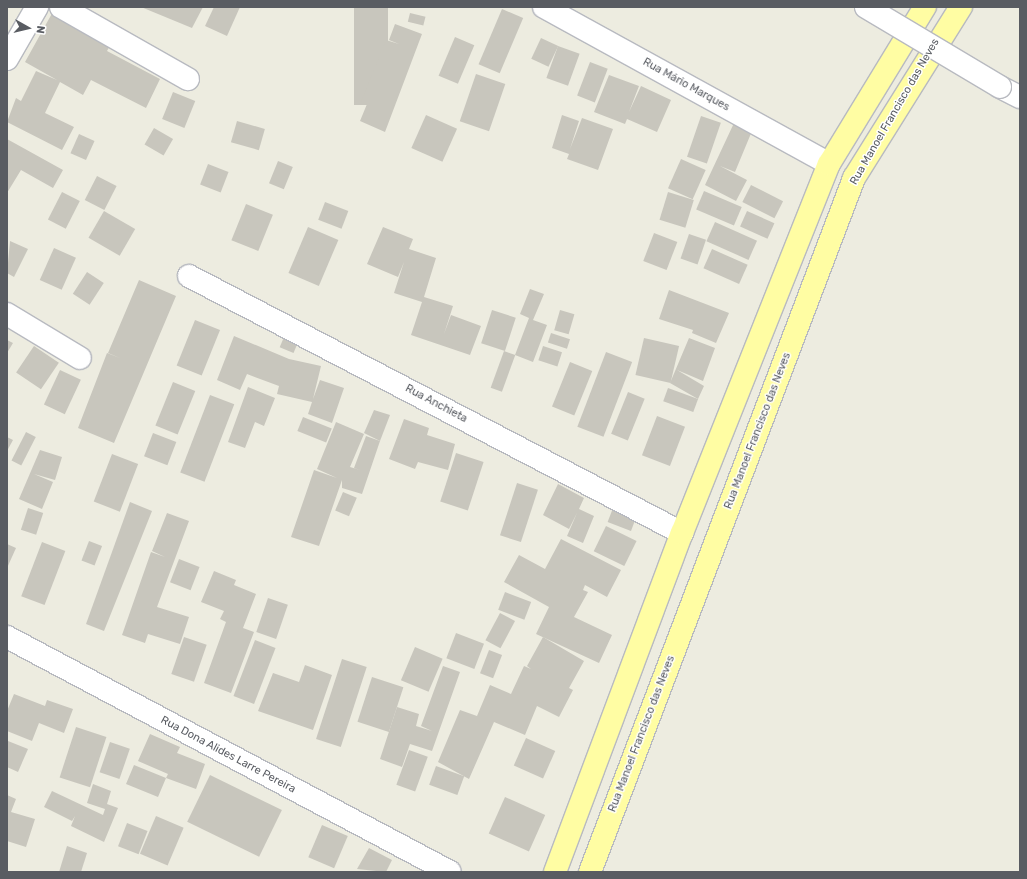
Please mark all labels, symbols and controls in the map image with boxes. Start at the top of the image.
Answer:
north arrow [8,8,48,48]
text: N [33,25,47,35]
street label: Rua Manoel Francisco das Neves [848,37,942,187]
street label: Rua Mário Marques [640,56,732,114]
street label: Rua Manoel Francisco das Neves [722,351,794,511]
street label: Rua Anchieta [403,382,469,426]
street label: Rua Manoel Francisco das Neves [606,654,678,814]
street label: Rua Dona Alides Larre Pereira [158,714,298,796]

